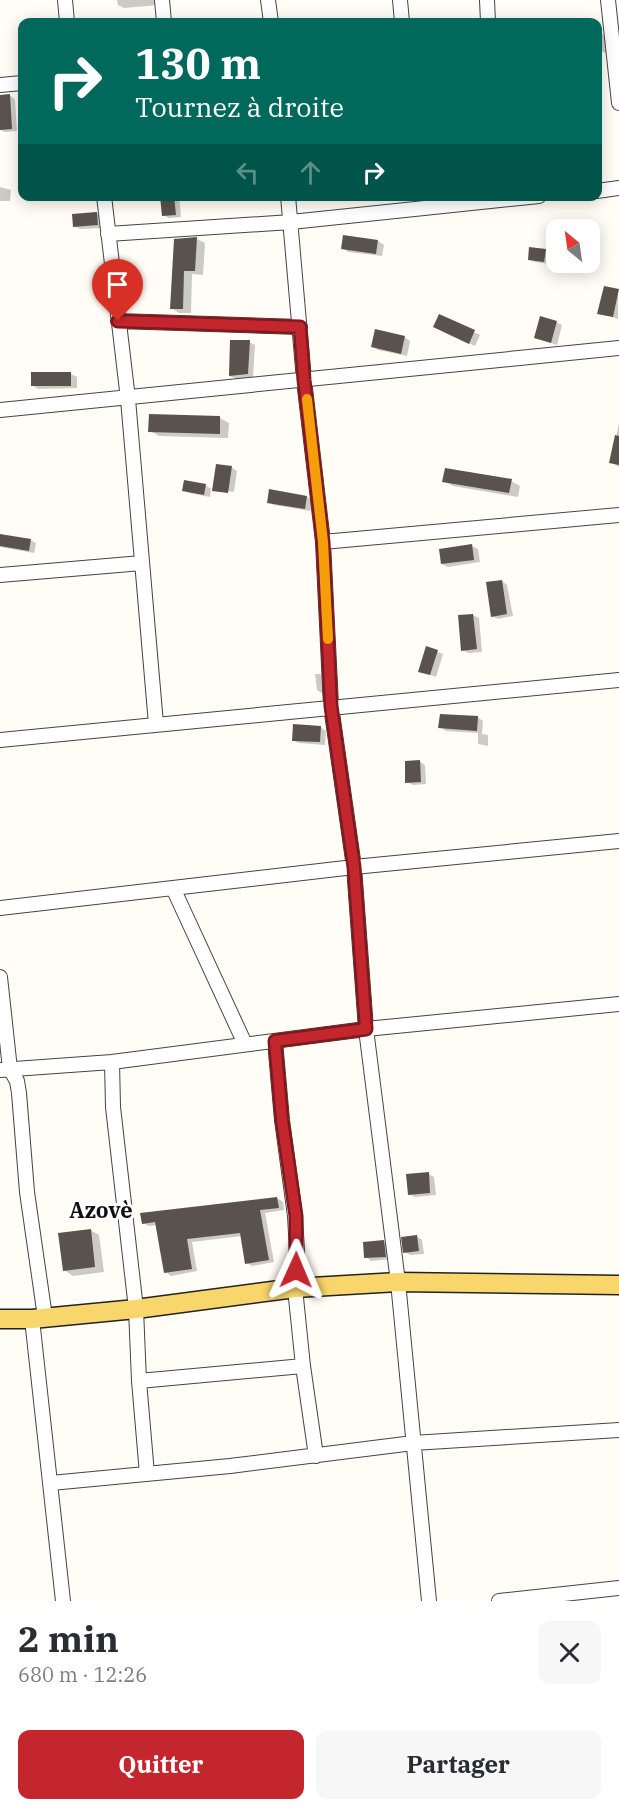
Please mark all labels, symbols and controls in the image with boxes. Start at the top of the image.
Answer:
text: 130 m [135,36,261,91]
icon: right [36,42,114,120]
text: Tournez à droite [135,89,344,124]
icon: left [231,156,264,189]
icon: ahead [294,156,327,189]
icon: right [357,156,390,189]
north arrow [546,219,600,273]
map controls [546,219,600,273]
pin [92,259,143,321]
icon: arrive [101,268,134,301]
district label: Azovè [69,1195,133,1224]
position arrow [264,1238,328,1302]
text: 2 min [18,1615,119,1662]
button: close [538,1621,601,1684]
text: 680 m · 12:26 [18,1661,147,1688]
button: Quitter [18,1730,304,1799]
button: Partager [316,1730,601,1799]

